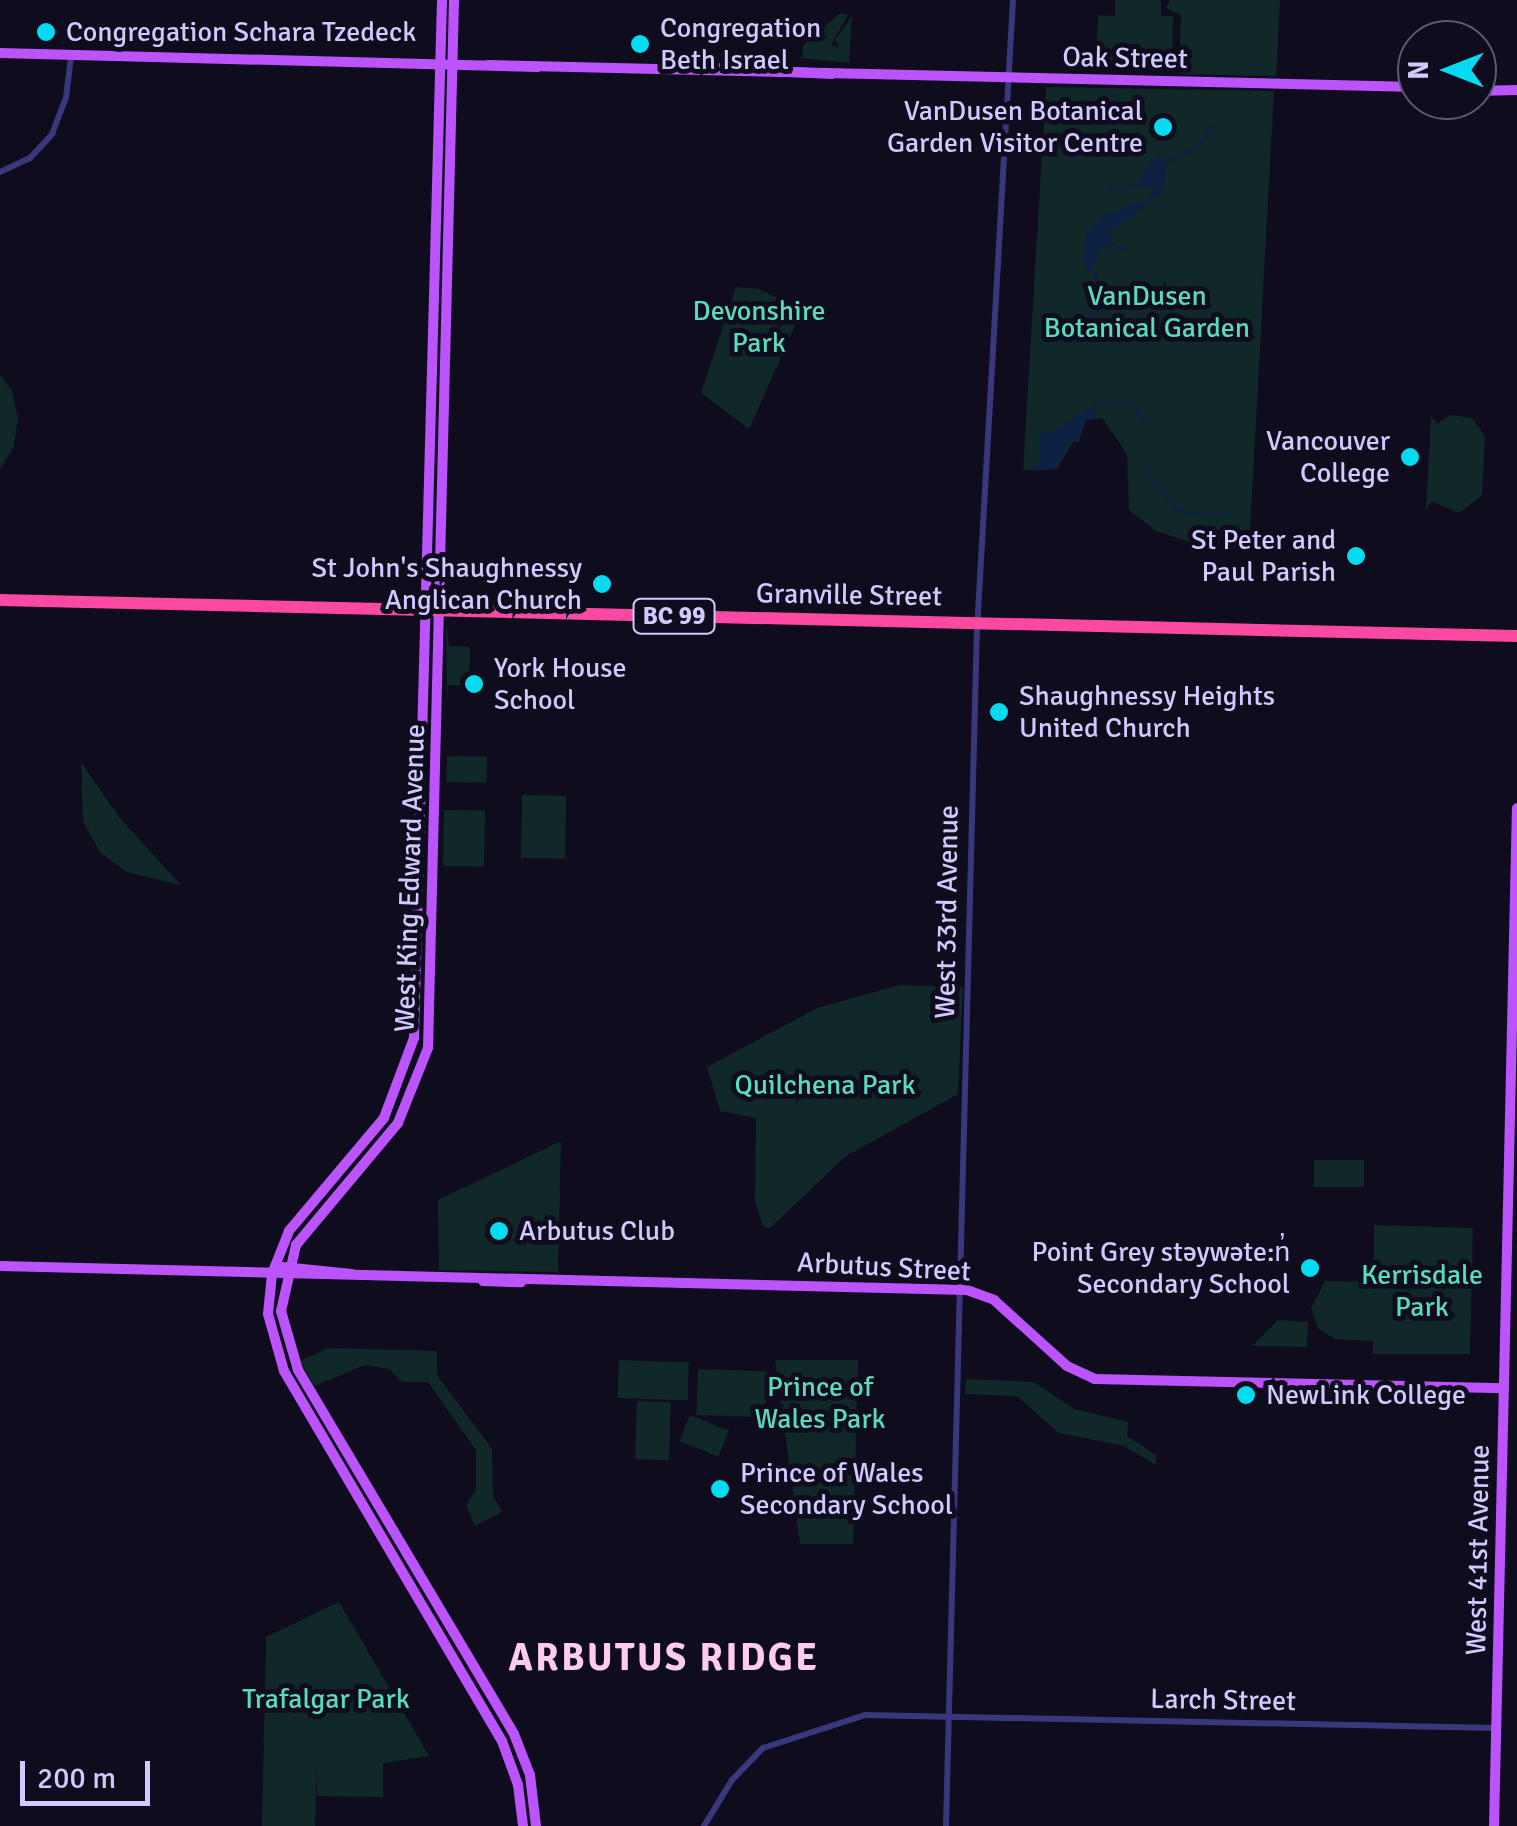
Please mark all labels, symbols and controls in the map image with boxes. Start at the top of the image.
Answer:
place label: Congregation Beth Israel [660,11,821,77]
place label: Congregation Schara Tzedeck [66,15,416,49]
north arrow [1397,20,1497,120]
marker: Congregation Schara Tzedeck [35,21,57,43]
marker: Congregation Beth Israel [629,33,651,55]
street label: Oak Street [1062,40,1188,76]
text: N [1402,60,1436,80]
place label: VanDusen Botanical Garden Visitor Centre [887,94,1143,160]
marker: VanDusen Botanical Garden Visitor Centre [1152,116,1174,138]
park label: VanDusen Botanical Garden [1044,279,1250,345]
park label: Devonshire Park [693,294,825,360]
place label: Vancouver College [1266,424,1390,490]
marker: Vancouver College [1399,446,1421,468]
place label: St Peter and Paul Parish [1191,523,1336,589]
marker: St Peter and Paul Parish [1345,545,1367,567]
place label: St John's Shaughnessy Anglican Church [311,551,582,617]
marker: St John's Shaughnessy Anglican Church [591,573,613,595]
street label: Granville Street [756,577,942,613]
road number: BC 99 [632,596,716,636]
place label: York House School [494,651,627,717]
marker: York House School [463,673,485,695]
place label: Shaughnessy Heights United Church [1019,679,1275,745]
marker: Shaughnessy Heights United Church [988,701,1010,723]
street label: West King Edward Avenue [388,723,432,1033]
street label: West 33rd Avenue [928,805,966,1019]
park label: Quilchena Park [735,1068,915,1102]
place label: Arbutus Club [519,1214,675,1248]
marker: Arbutus Club [488,1220,510,1242]
place label: Point Grey stəywəte:n̓ Secondary School [1032,1235,1290,1301]
street label: Arbutus Street [796,1246,972,1288]
marker: Point Grey stəywəte:n̓ Secondary School [1299,1257,1321,1279]
park label: Kerrisdale Park [1361,1258,1483,1324]
park label: Prince of Wales Park [754,1370,886,1436]
place label: NewLink College [1266,1378,1466,1412]
marker: NewLink College [1235,1384,1257,1406]
street label: West 41st Avenue [1459,1444,1497,1656]
place label: Prince of Wales Secondary School [740,1456,953,1522]
marker: Prince of Wales Secondary School [709,1478,731,1500]
district label: ARBUTUS RIDGE [509,1635,819,1681]
park label: Trafalgar Park [242,1682,410,1716]
street label: Larch Street [1150,1682,1296,1718]
scale bar [25,1741,155,1803]
text: 200 m [37,1760,116,1797]

